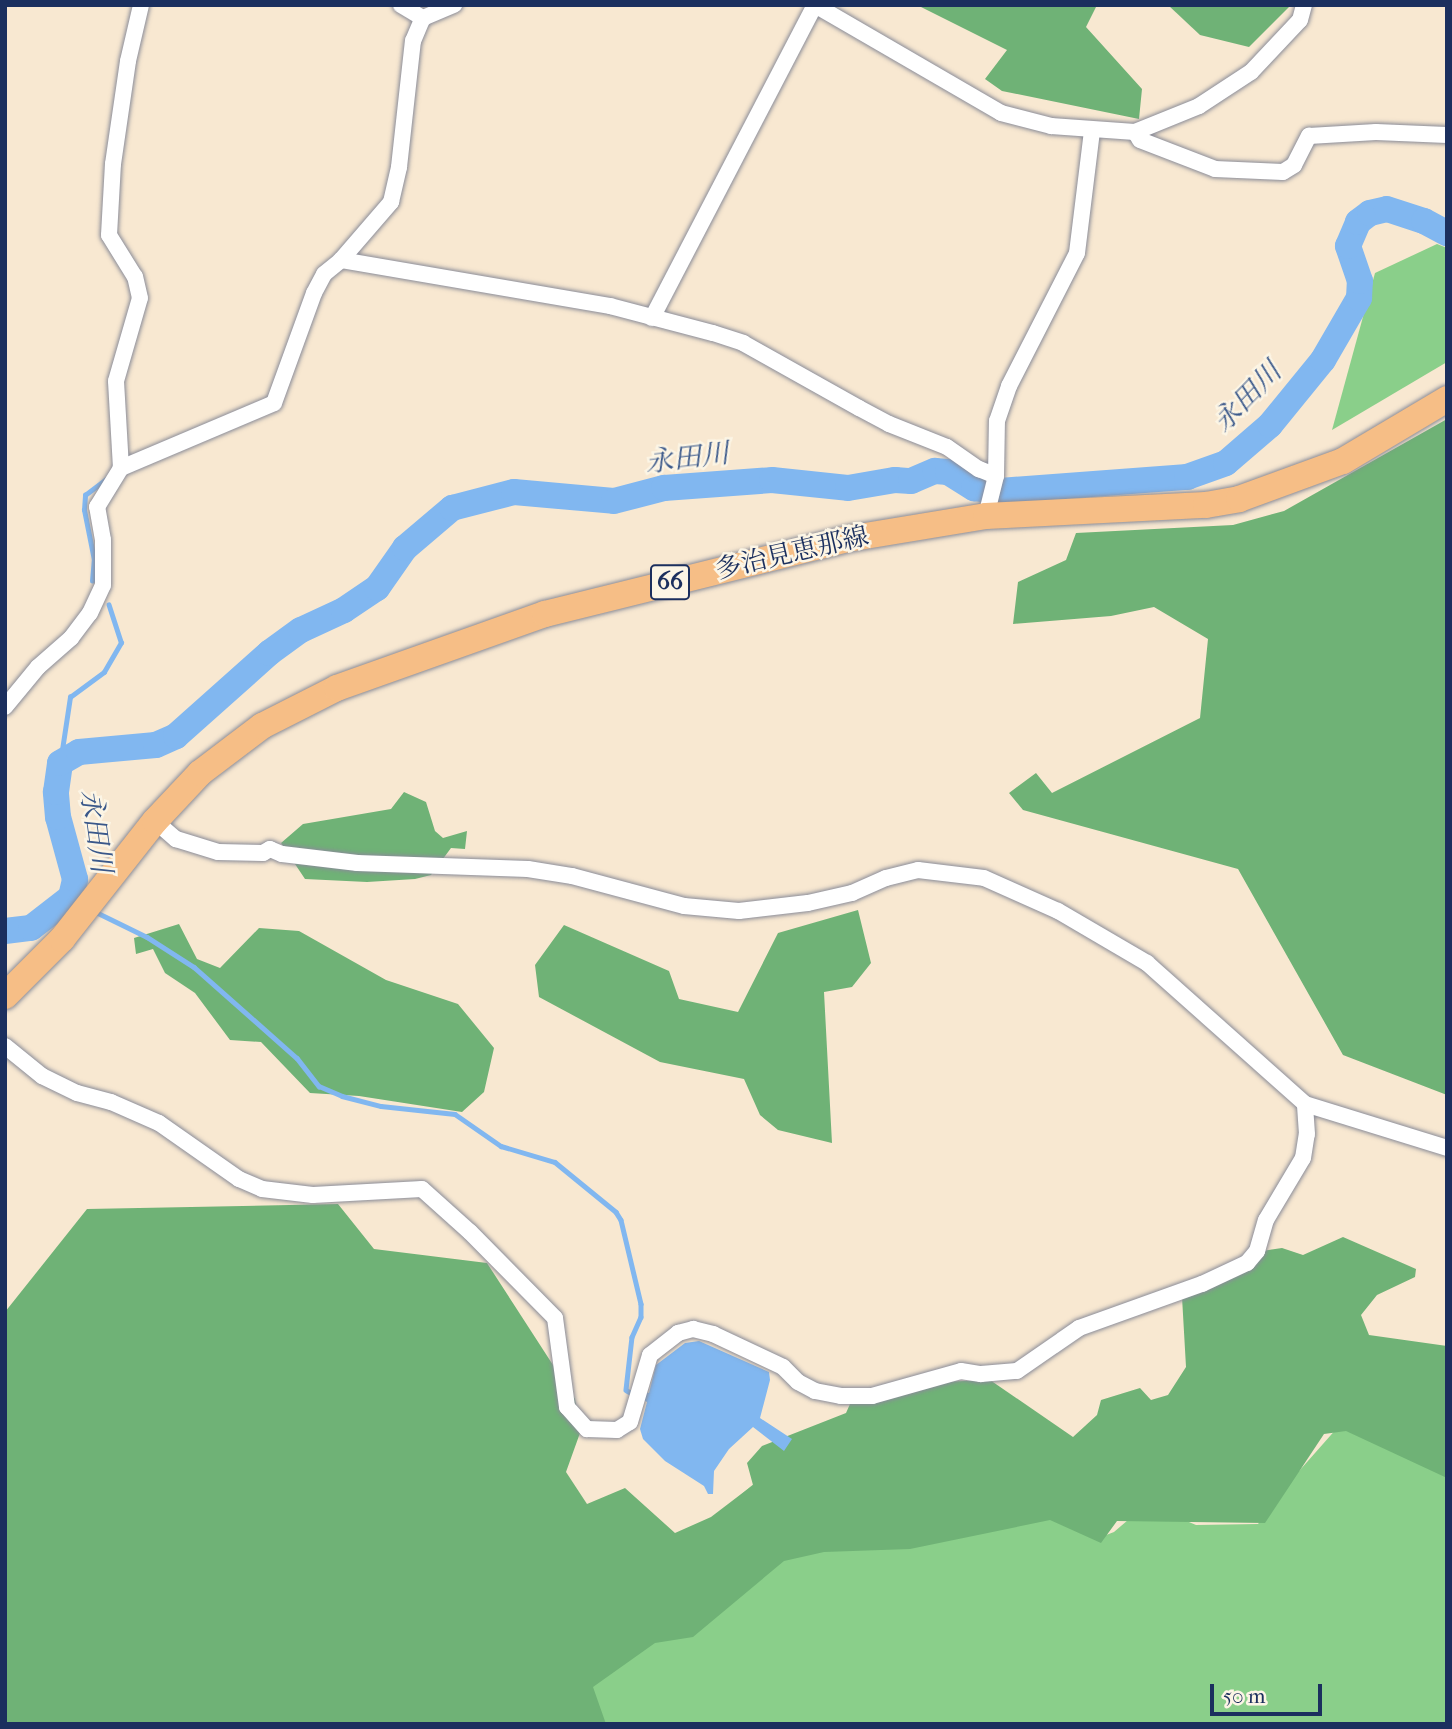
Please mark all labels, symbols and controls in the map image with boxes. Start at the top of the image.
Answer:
water label: 永田川 [1206,355,1288,439]
water label: 永田川 [643,436,731,480]
street label: 多治見恵那線 [712,520,872,586]
road number: 66 [649,562,691,602]
water label: 永田川 [74,787,118,875]
scale bar [1214,1670,1326,1714]
text: 50 m [1223,1684,1266,1708]

